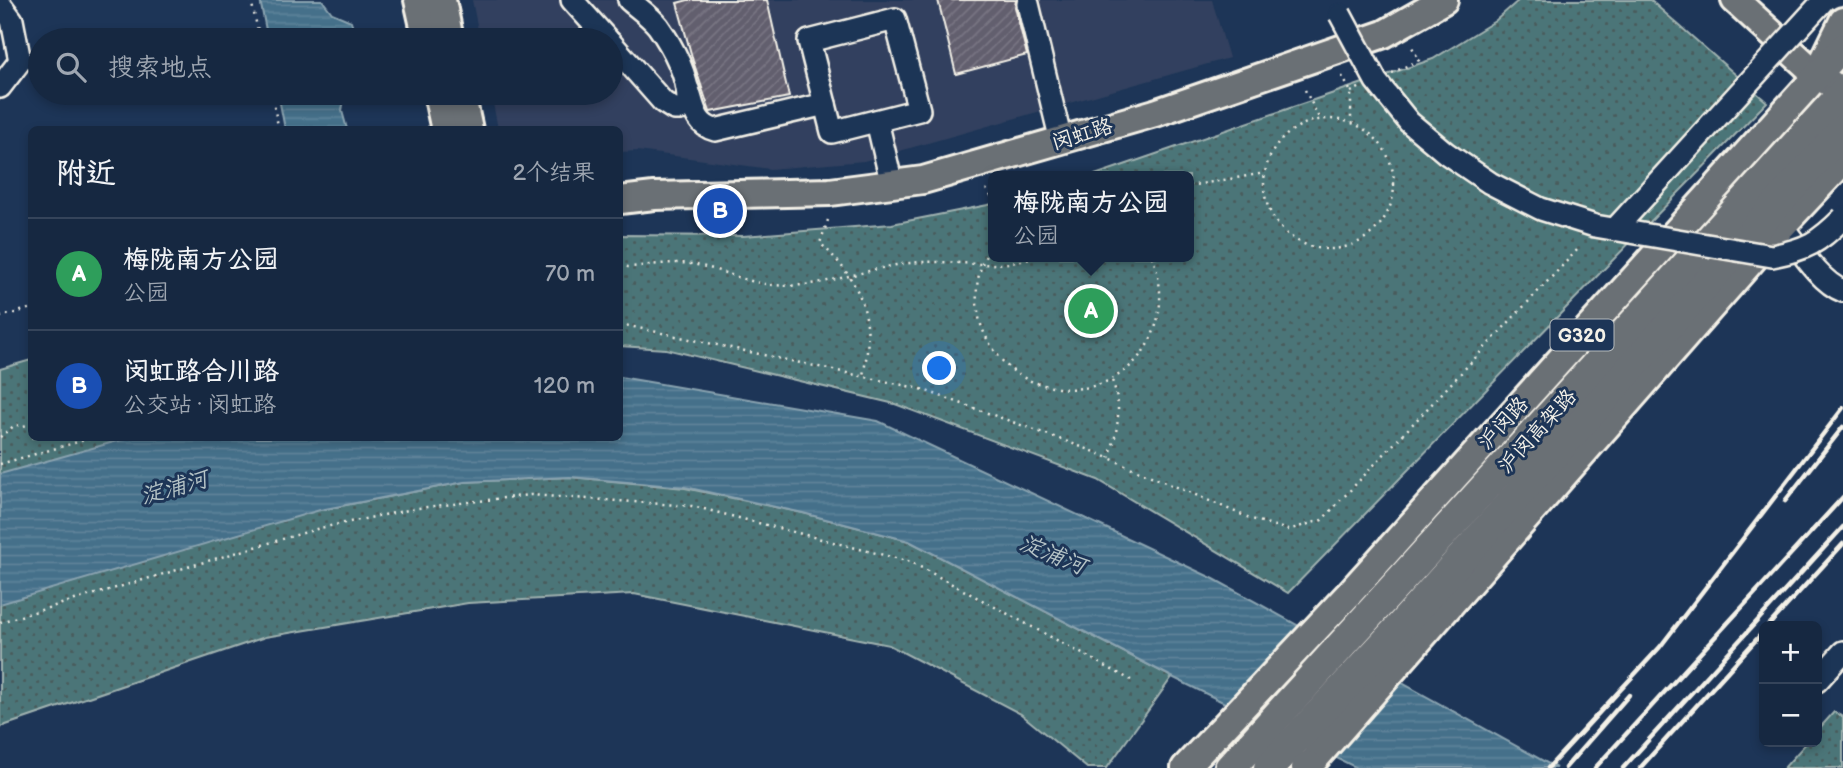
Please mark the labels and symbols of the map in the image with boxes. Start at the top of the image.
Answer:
street label: 闵虹路 [1048,113,1116,156]
pin: B [697,185,743,237]
pin: A [1068,285,1114,337]
road number: G320 [1550,320,1614,350]
your location [922,351,956,385]
street label: 沪闵高架路 [1493,384,1582,479]
street label: 沪闵路 [1473,392,1534,455]
water label: 淀浦河 [137,464,215,511]
water label: 淀浦河 [1015,529,1094,582]

